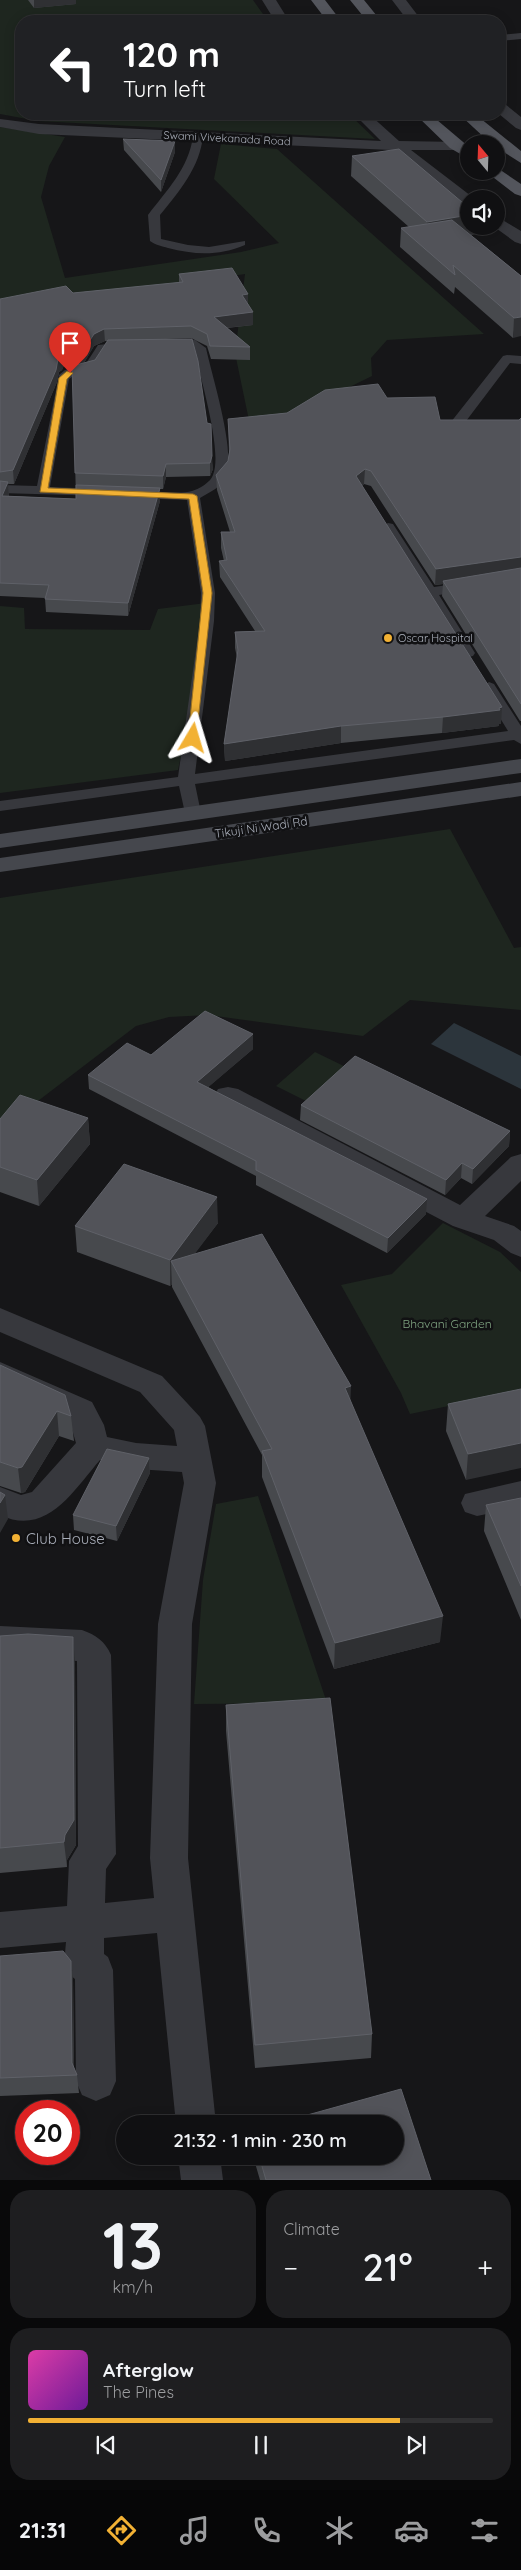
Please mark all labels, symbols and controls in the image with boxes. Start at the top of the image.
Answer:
text: 120 m [123,32,220,76]
icon: left [40,35,105,100]
text: Turn left [123,75,206,103]
street label: Swami Vivekanada Road [163,128,291,148]
north arrow [460,135,505,180]
map controls [460,135,505,235]
button: sound [460,190,505,235]
pin [49,322,91,373]
icon: arrive [56,329,84,357]
place label: Oscar Hospital [398,631,473,645]
marker: Oscar Hospital [382,632,394,644]
position arrow [166,711,218,763]
street label: Tikuji Ni Wadi Rd [214,813,308,841]
park label: Bhavani Garden [402,1316,492,1331]
place label: Club House [26,1529,105,1548]
marker: Club House [10,1532,22,1544]
speed limit sign: 20 [15,2100,80,2165]
text: 21:32 · 1 min · 230 m [173,2128,347,2152]
text: 13 [103,2204,163,2285]
text: Climate [284,2219,340,2239]
text: 21° [363,2243,413,2291]
text: − [284,2250,298,2285]
text: + [477,2250,493,2285]
text: km/h [112,2277,153,2297]
text: Afterglow [103,2358,194,2382]
text: The Pines [103,2382,174,2402]
icon: previous [92,2431,120,2459]
icon: pause [247,2431,275,2459]
icon: next [402,2431,430,2459]
icon: directions [104,2513,139,2548]
icon: music [177,2513,212,2548]
icon: phone [249,2513,284,2548]
icon: climate [322,2513,357,2548]
icon: car [394,2513,429,2548]
icon: filters [467,2513,502,2548]
text: 21:31 [19,2516,66,2544]

